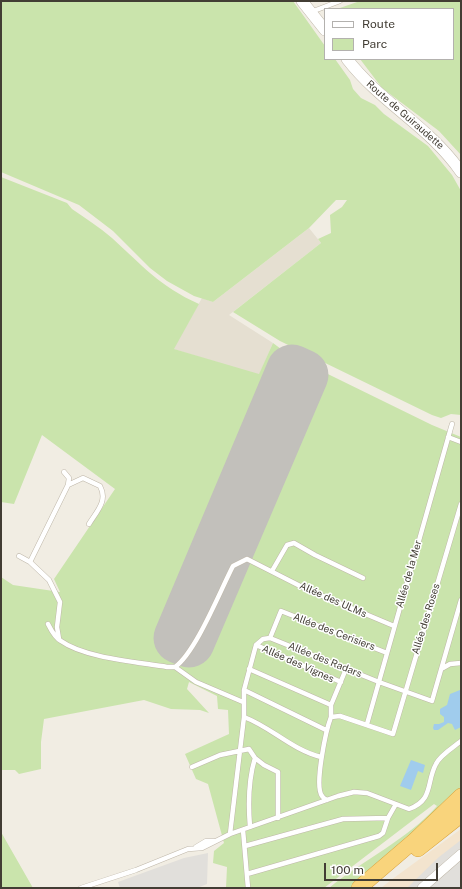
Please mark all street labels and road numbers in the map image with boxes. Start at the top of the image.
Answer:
street label: Route de Guiraudette [364,78,446,152]
street label: Allée de la Mer [394,539,424,609]
street label: Allée des ULMs [298,580,368,620]
street label: Allée des Roses [410,582,442,656]
street label: Allée des Cerisiers [291,611,377,653]
street label: Allée des Radars [286,640,364,680]
street label: Allée des Vignes [260,643,336,685]

